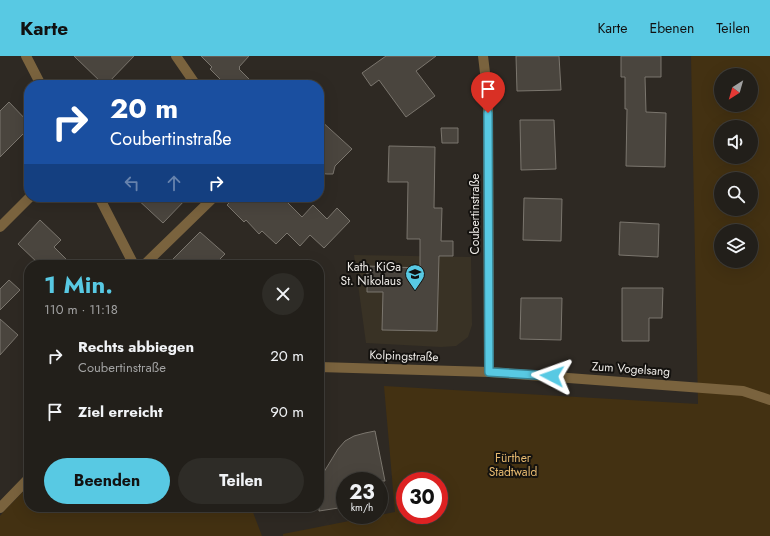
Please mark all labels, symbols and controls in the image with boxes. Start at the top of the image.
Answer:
text: Karte [20,15,68,42]
text: Karte [597,18,627,38]
text: Ebenen [649,18,694,38]
text: Teilen [716,18,750,38]
north arrow [714,68,758,112]
map controls [714,68,758,268]
pin [471,72,505,113]
icon: arrive [477,78,499,100]
text: 20 m [110,88,178,129]
icon: right [44,96,96,148]
button: sound [714,120,758,164]
text: Coubertinstraße [110,126,232,152]
icon: left [121,172,143,194]
icon: ahead [163,172,185,194]
icon: right [205,172,227,194]
button: search [714,172,758,216]
street label: Coubertinstraße [466,173,484,255]
button: layers [714,224,758,268]
place label: Kath. KiGa St. Nikolaus [341,258,401,290]
school or university icon: Kath. KiGa St. Nikolaus [404,263,426,291]
text: 1 Min. [44,267,113,302]
button: close [262,273,304,315]
text: 110 m · 11:18 [44,300,118,319]
text: Rechts abbiegen [78,336,194,358]
icon: right [44,345,66,367]
text: 20 m [270,345,304,367]
street label: Kolpingstraße [369,346,439,366]
position arrow [531,355,573,397]
street label: Zum Vogelsang [591,357,671,381]
text: Coubertinstraße [78,358,166,377]
icon: arrive [44,401,66,423]
text: Ziel erreicht [78,401,163,423]
text: 90 m [270,401,304,423]
park label: Fürther Stadtwald [489,449,537,481]
button: Beenden [44,458,170,504]
button: Teilen [178,458,304,504]
speed limit sign: 30 [396,472,448,524]
text: 23 [349,478,375,507]
text: km/h [351,500,373,515]

